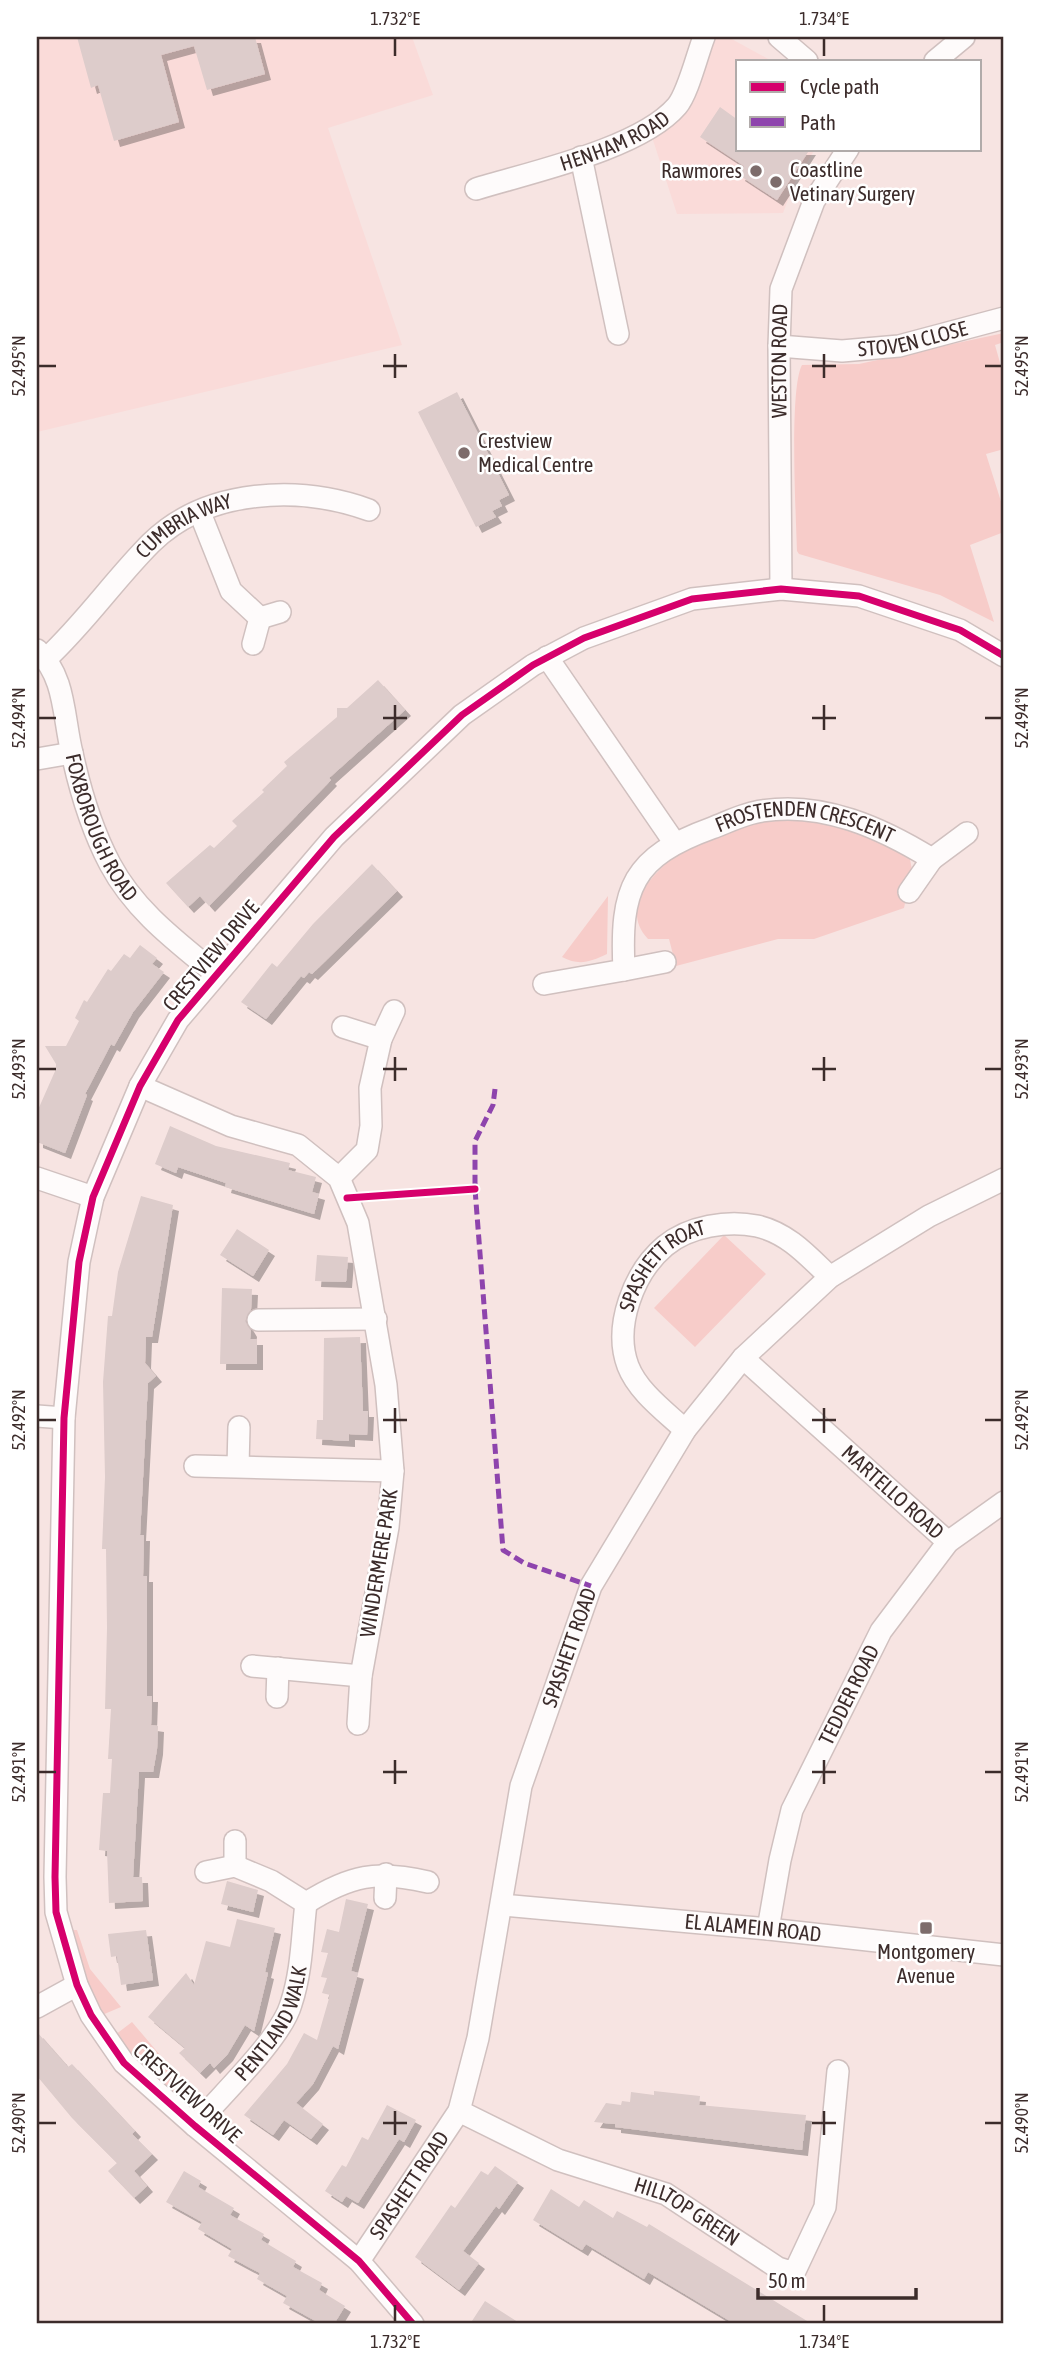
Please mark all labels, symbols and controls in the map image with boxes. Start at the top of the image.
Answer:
text: 1.732°E [370,8,420,29]
text: 1.734°E [799,8,849,29]
legend [736,60,982,150]
text: Cycle path [800,74,879,98]
street label: HENHAM ROAD [557,105,674,175]
text: Path [800,110,836,134]
place label: Coastline Vetinary Surgery [790,157,916,205]
place label: Rawmores [661,158,742,182]
marker: Rawmores [748,163,764,179]
marker: Coastline Vetinary Surgery [768,174,784,190]
street label: WESTON ROAD [766,304,791,418]
street label: STOVEN CLOSE [857,315,970,361]
text: 52.495°N [8,335,29,397]
text: 52.495°N [1011,335,1032,397]
place label: Crestview Medical Centre [478,428,593,476]
marker: Crestview Medical Centre [456,445,472,461]
street label: CUMBRIA WAY [130,488,234,563]
text: 52.494°N [8,687,29,749]
text: 52.494°N [1011,687,1032,749]
street label: FOXBOROUGH ROAD [61,751,143,905]
street label: FROSTENDEN CRESCENT [711,796,899,847]
street label: CRESTVIEW DRIVE [157,895,263,1015]
text: 52.493°N [8,1038,29,1100]
text: 52.493°N [1011,1038,1032,1100]
street label: SPASHETT ROAT [614,1215,708,1314]
text: 52.492°N [8,1389,29,1451]
text: 52.492°N [1011,1389,1032,1451]
street label: MARTELLO ROAD [837,1440,949,1543]
street label: WINDERMERE PARK [354,1486,402,1639]
street label: SPASHETT ROAD [537,1585,600,1710]
street label: TEDDER ROAD [813,1640,883,1748]
text: 52.491°N [8,1741,29,1803]
text: 52.491°N [1011,1741,1032,1803]
street label: EL ALAMEIN ROAD [684,1909,823,1946]
marker: Montgomery Avenue [918,1920,934,1936]
place label: Montgomery Avenue [877,1939,975,1987]
street label: PENTLAND WALK [229,1963,311,2085]
street label: CRESTVIEW DRIVE [129,2038,246,2147]
text: 52.490°N [8,2092,29,2154]
text: 52.490°N [1011,2092,1032,2154]
street label: SPASHETT ROAD [364,2126,453,2243]
street label: HILLTOP GREEN [631,2172,744,2250]
scale bar [758,2256,915,2300]
text: 50 m [768,2268,806,2292]
text: 1.732°E [370,2331,420,2352]
text: 1.734°E [799,2331,849,2352]

